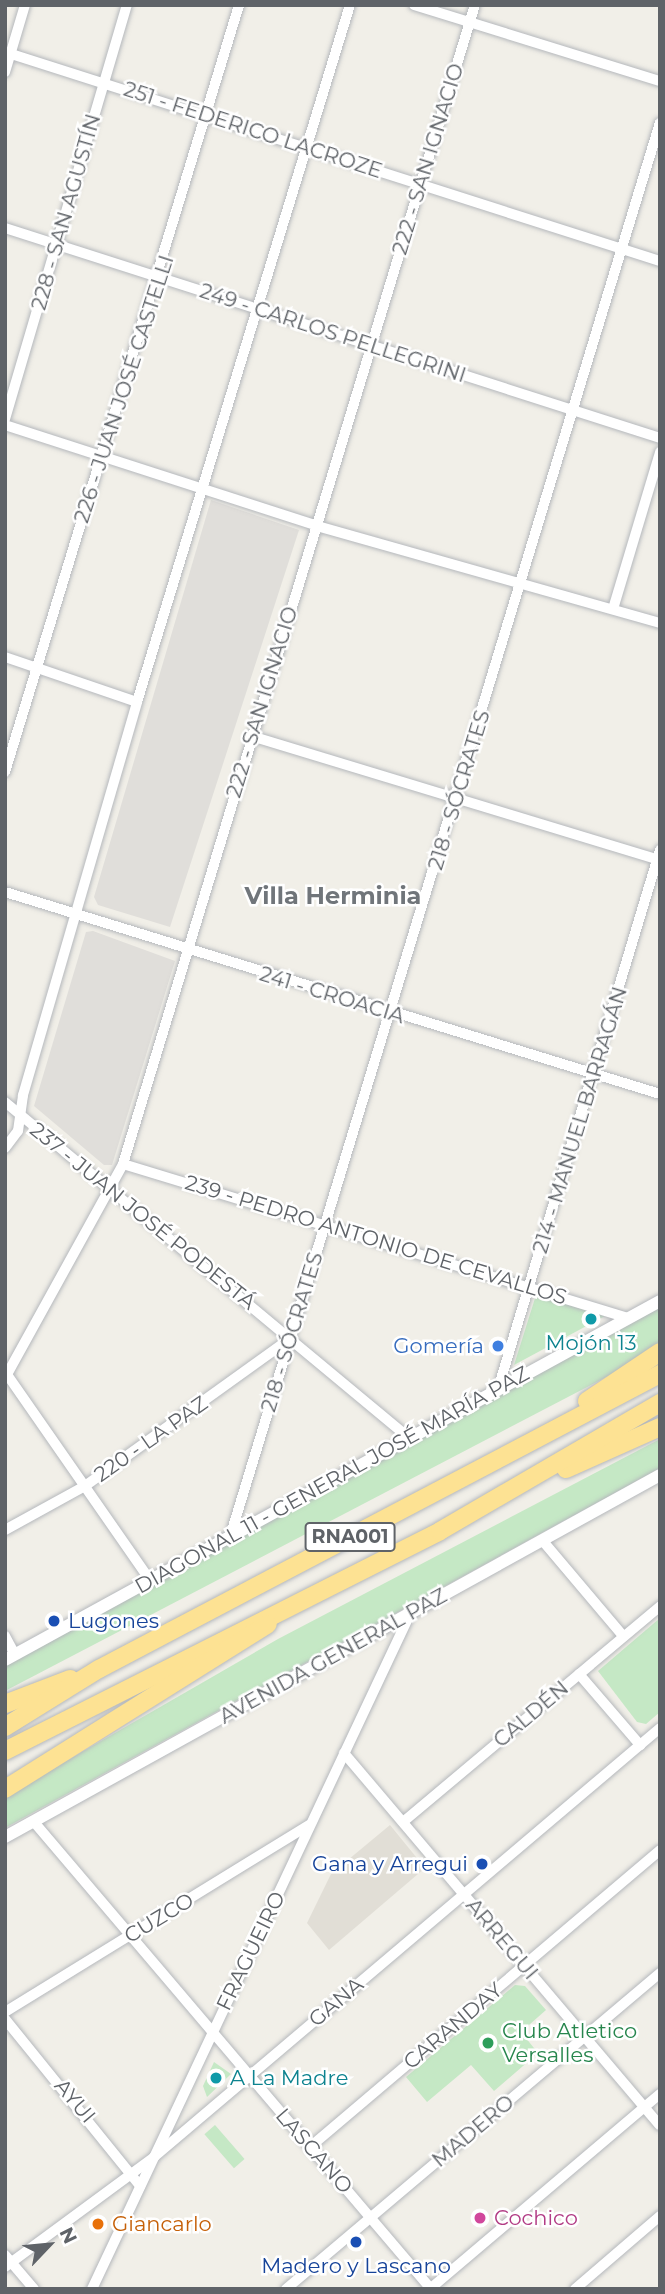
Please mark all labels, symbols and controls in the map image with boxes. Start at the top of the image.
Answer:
street label: 222 - SAN IGNACIO [387,60,469,258]
street label: 251 - FEDERICO LACROZE [121,76,385,184]
street label: 228 - SAN AGUSTÍN [26,111,106,313]
street label: 226 - JUAN JOSÉ CASTELLI [69,252,179,526]
street label: 249 - CARLOS PELLEGRINI [197,278,469,388]
street label: 222 - SAN IGNACIO [221,603,303,801]
street label: 218 - SÓCRATES [423,707,495,873]
district label: Villa Herminia [245,882,421,910]
street label: 241 - CROACIA [257,961,407,1029]
street label: 214 - MANUEL BARRAGÁN [527,984,633,1256]
street label: 237 - JUAN JOSÉ PODESTÁ [25,1117,261,1315]
street label: 239 - PEDRO ANTONIO DE CEVALLOS [182,1170,570,1310]
street label: 218 - SÓCRATES [256,1249,328,1415]
marker: Mojón 13 [583,1311,599,1327]
place label: Mojón 13 [545,1330,637,1356]
place label: Gomería [393,1333,484,1359]
marker: Gomería [490,1338,506,1354]
street label: DIAGONAL 11 - GENERAL JOSÉ MARÍA PAZ [131,1361,533,1599]
street label: 220 - LA PAZ [89,1391,213,1487]
road number: RNA001 [304,1522,396,1553]
street label: AVENIDA GENERAL PAZ [215,1583,451,1729]
place label: Lugones [68,1608,159,1634]
marker: Lugones [46,1613,62,1629]
street label: CALDÉN [488,1675,574,1753]
place label: Gana y Arregui [312,1851,468,1877]
marker: Gana y Arregui [474,1856,490,1872]
street label: CUZCO [120,1887,198,1949]
street label: FRAGUEIRO [211,1887,291,2015]
street label: ARREGUI [461,1893,543,1985]
street label: GANA [304,1972,368,2032]
street label: CARANDAY [398,1977,508,2075]
place label: Club Atletico Versalles [502,2018,637,2068]
marker: Club Atletico Versalles [480,2035,496,2051]
place label: A La Madre [230,2065,348,2091]
marker: A La Madre [208,2070,224,2086]
street label: AYUI [49,2074,101,2128]
street label: MADERO [427,2089,519,2173]
street label: LASCANO [270,2103,358,2199]
place label: Cochico [494,2205,578,2231]
north arrow [14,2210,84,2280]
marker: Cochico [472,2210,488,2226]
place label: Giancarlo [112,2211,212,2237]
marker: Giancarlo [90,2216,106,2232]
text: N [55,2224,82,2248]
marker: Madero y Lascano [348,2234,364,2250]
place label: Madero y Lascano [261,2253,451,2279]

